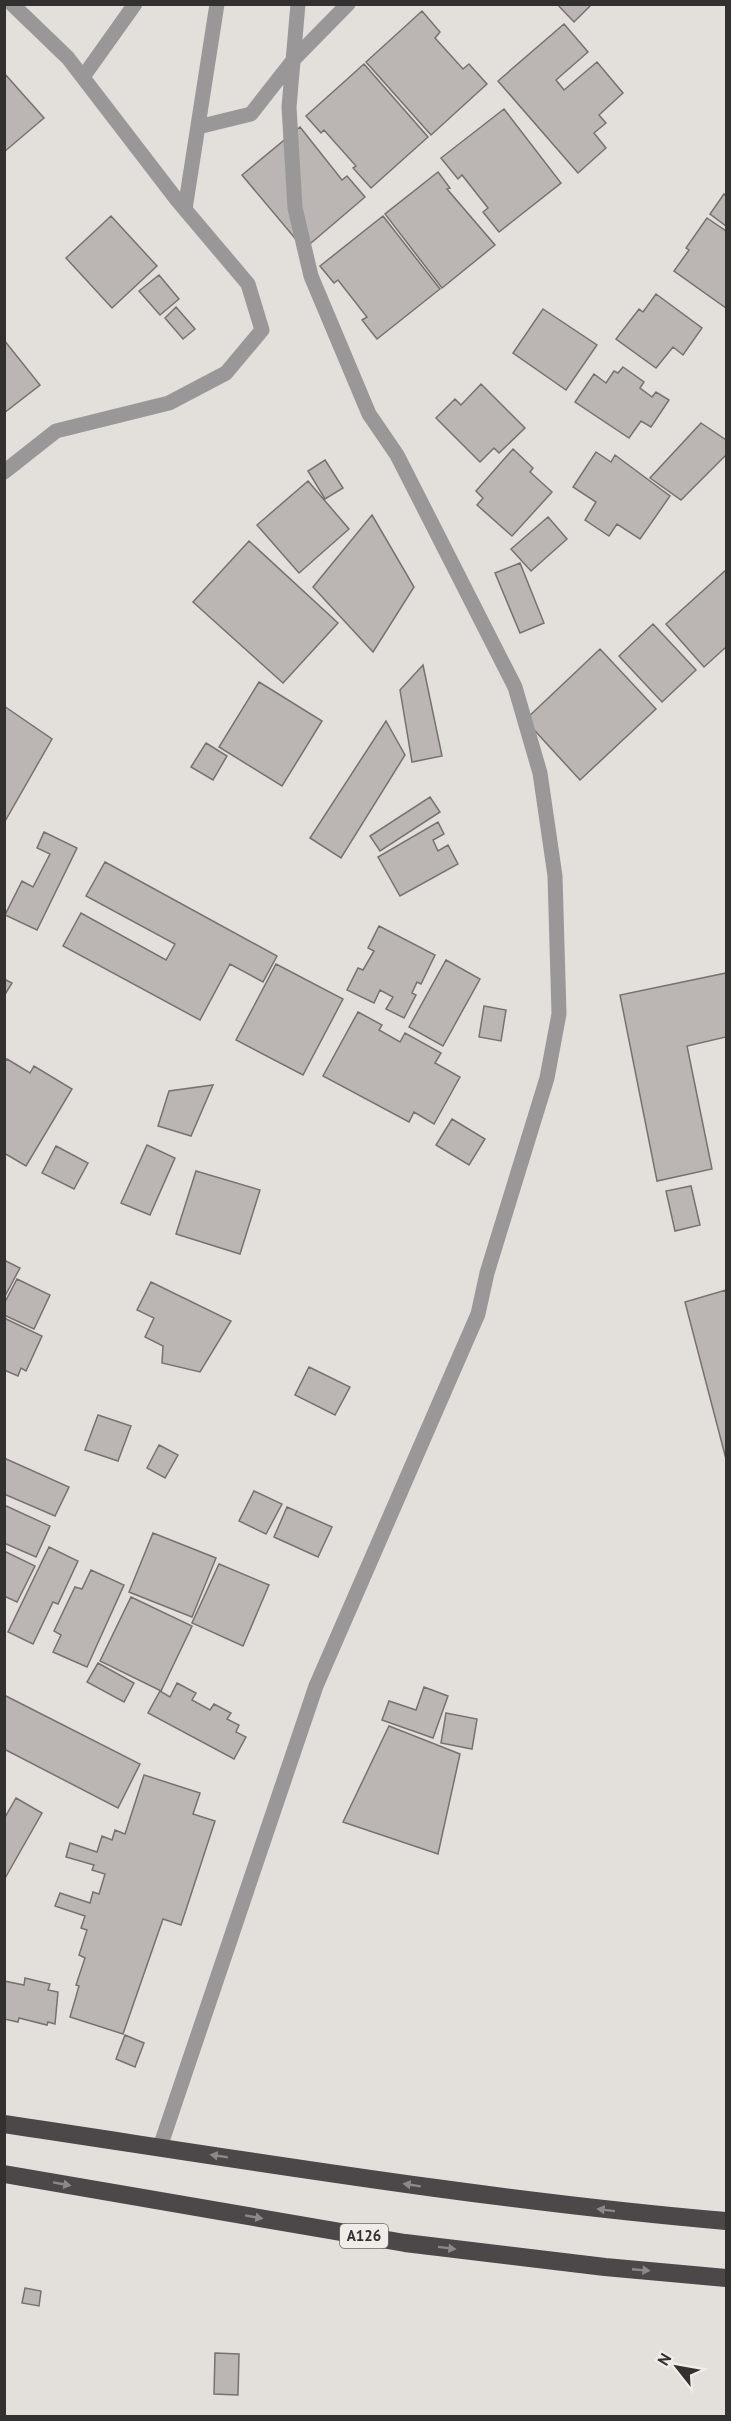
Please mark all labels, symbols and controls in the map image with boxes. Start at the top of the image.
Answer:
one-way arrow [210,2152,229,2161]
one-way arrow [53,2180,72,2189]
one-way arrow [403,2180,422,2189]
one-way arrow [596,2205,615,2215]
one-way arrow [245,2213,264,2222]
road number: A126 [340,2224,388,2248]
one-way arrow [437,2243,456,2253]
one-way arrow [631,2265,650,2275]
north arrow [647,2337,707,2397]
text: N [653,2350,675,2369]

